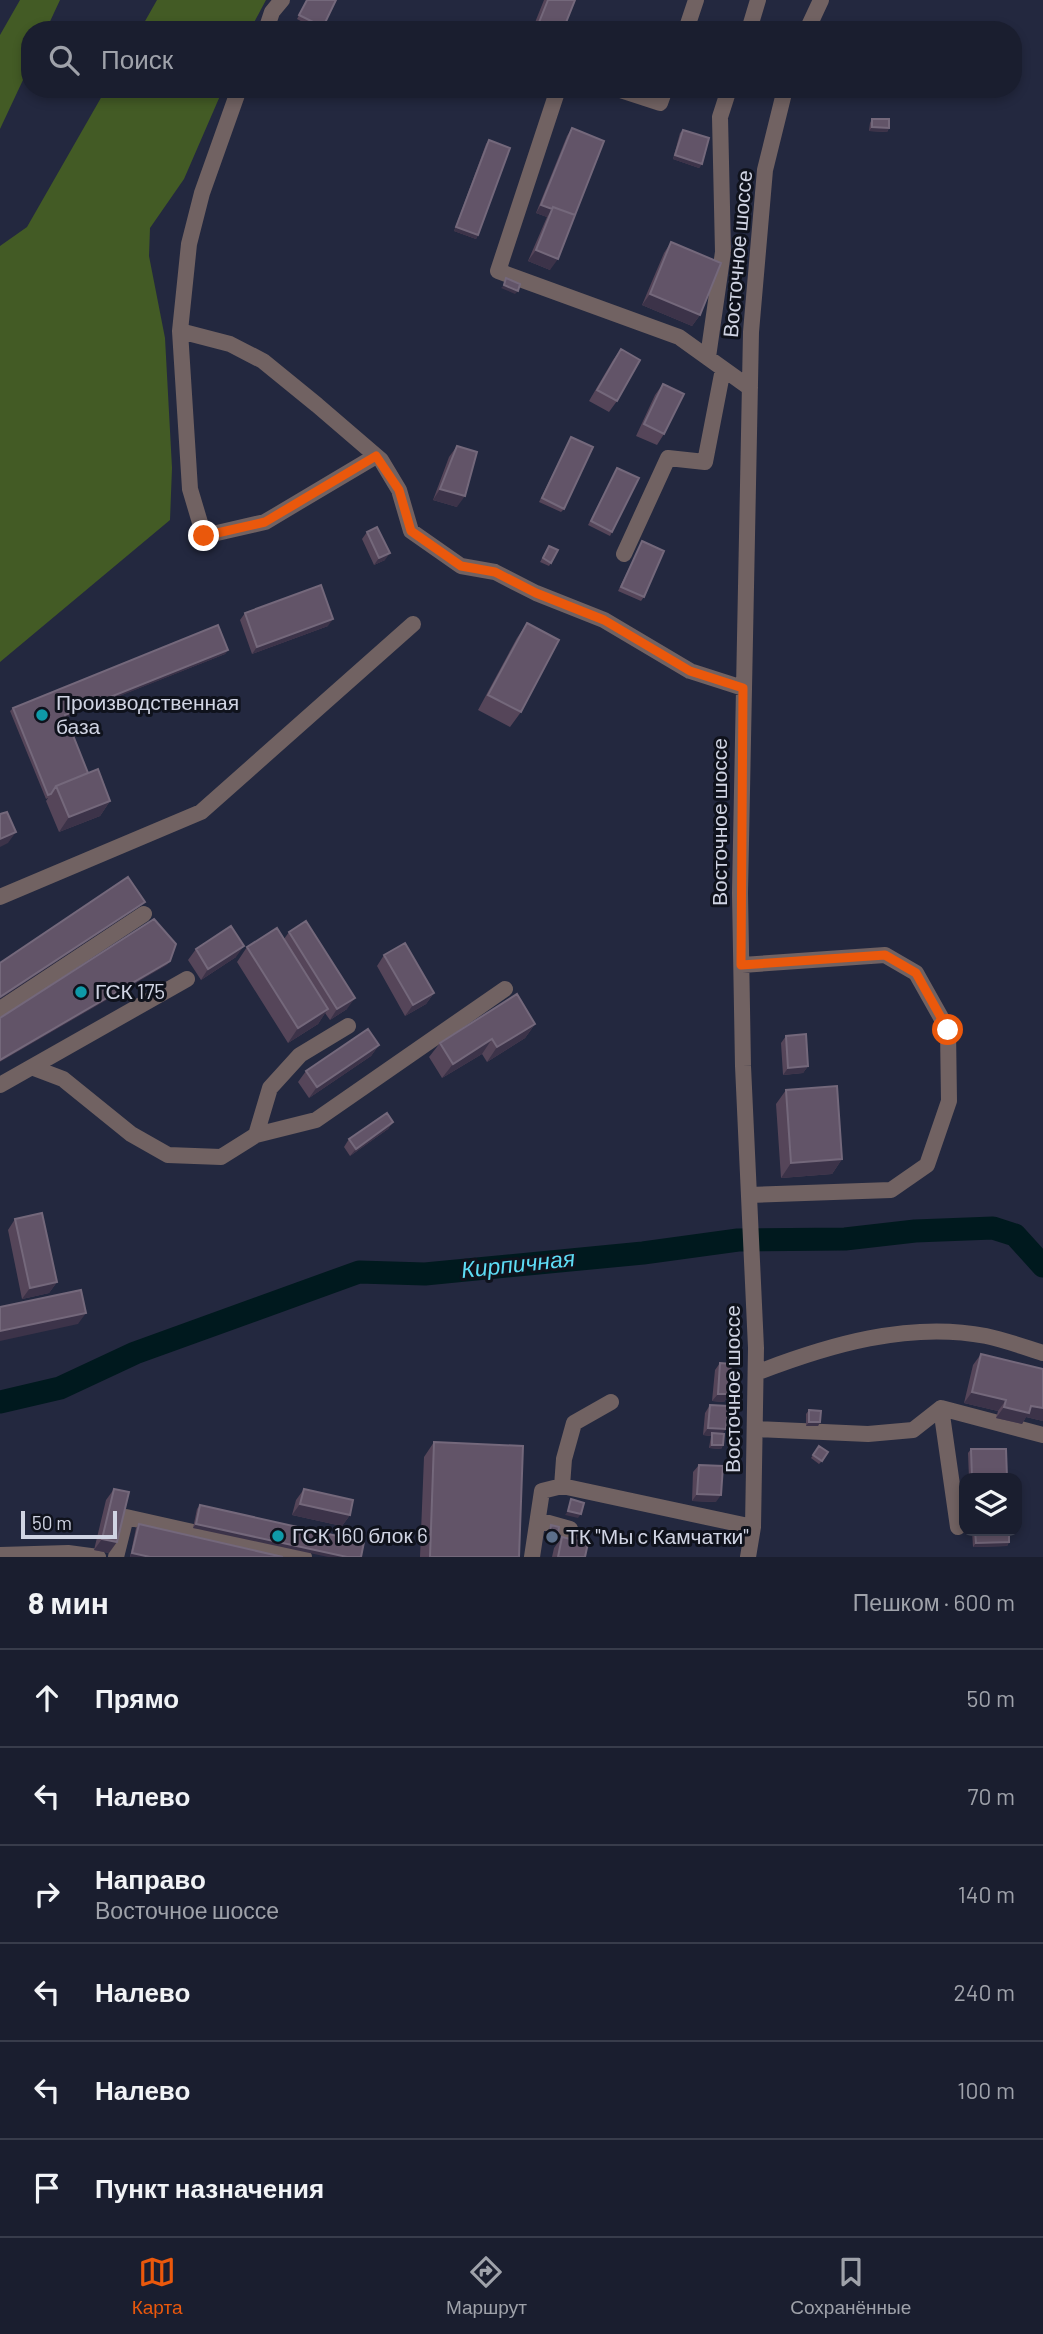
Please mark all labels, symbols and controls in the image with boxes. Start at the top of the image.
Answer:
search box [21,21,1022,98]
icon: search [45,41,83,79]
text: Поиск [101,43,173,74]
street label: Восточное шоссе [717,169,756,339]
route end [188,520,219,551]
place label: Производственная база [56,689,239,738]
marker: Производственная база [34,707,50,723]
street label: Восточное шоссе [706,738,731,906]
place label: ГСК 175 [95,978,165,1003]
marker: ГСК 175 [73,984,89,1000]
route start [932,1014,963,1045]
water label: Кирпичная [460,1243,576,1283]
street label: Восточное шоссе [719,1305,744,1473]
map controls [959,1473,1022,1536]
button: layers [959,1473,1022,1536]
scale bar [21,1508,117,1540]
text: 50 m [32,1511,72,1534]
place label: ГСК 160 блок 6 [292,1522,428,1547]
place label: ТК "Мы с Камчатки" [566,1523,749,1548]
marker: ГСК 160 блок 6 [270,1528,286,1544]
marker: ТК "Мы с Камчатки" [544,1529,560,1545]
text: 8 мин [28,1584,109,1620]
text: Пешком · 600 m [853,1588,1015,1616]
icon: ahead [28,1679,66,1717]
text: Прямо [95,1682,179,1713]
text: 50 m [967,1684,1015,1712]
icon: left [28,1777,66,1815]
text: Налево [95,1780,190,1811]
text: 70 m [968,1782,1015,1810]
text: Направо [95,1863,206,1894]
icon: right [28,1875,66,1913]
text: 140 m [958,1880,1015,1908]
text: Восточное шоссе [95,1896,279,1924]
icon: left [28,1973,66,2011]
text: Налево [95,1976,190,2007]
text: 240 m [953,1978,1015,2006]
icon: left [28,2071,66,2109]
text: Налево [95,2074,190,2105]
text: 100 m [957,2076,1015,2104]
icon: arrive [28,2169,66,2207]
text: Пункт назначения [95,2172,324,2203]
tab: Карта [132,2253,183,2319]
tab: Маршрут [446,2253,527,2319]
tab: Сохранённые [790,2253,911,2319]

